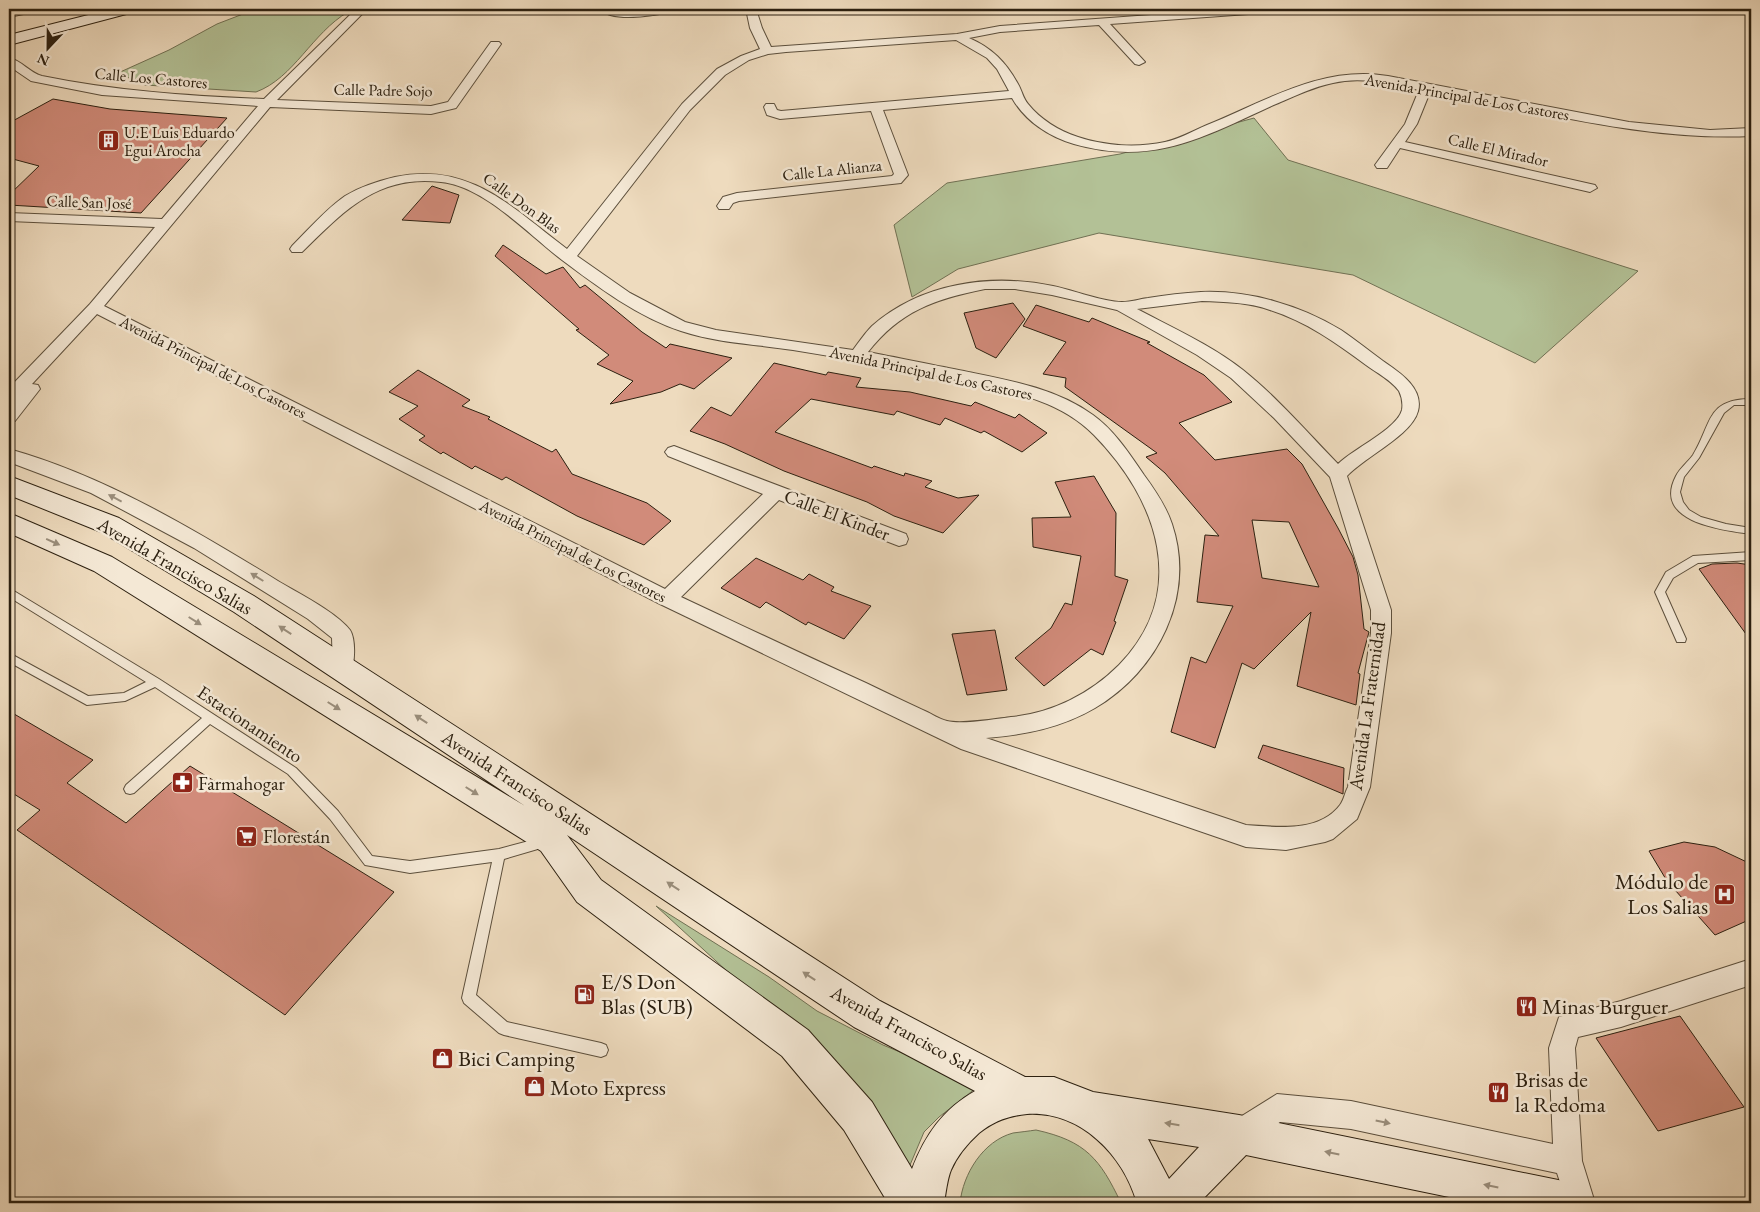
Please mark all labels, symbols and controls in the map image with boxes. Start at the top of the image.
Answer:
north arrow [22,22,72,72]
text: N [34,49,52,71]
street label: Calle Los Castores [94,63,208,93]
street label: Avenida Principal de Los Castores [1362,69,1571,125]
street label: Calle Padre Sojo [333,79,433,101]
place label: U.E Luis Eduardo Egui Arocha [124,122,235,161]
street label: Calle El Mirador [1446,128,1551,172]
building icon: U.E Luis Eduardo Egui Arocha [96,129,120,153]
street label: Calle La Alianza [781,154,883,186]
street label: Calle Don Blas [479,168,565,238]
street label: Calle San José [46,190,132,214]
street label: Avenida Principal de Los Castores [115,310,310,423]
street label: Avenida Principal de Los Castores [827,341,1034,405]
street label: Calle El Kinder [780,483,894,547]
one-way arrow [108,494,122,502]
street label: Avenida Principal de Los Castores [475,494,670,607]
street label: Avenida Francisco Salias [92,511,257,621]
one-way arrow [46,537,61,546]
one-way arrow [250,573,263,582]
one-way arrow [189,616,202,625]
street label: Avenida La Fraternidad [1343,620,1391,793]
one-way arrow [278,626,291,635]
street label: Estacionamiento [192,680,308,768]
one-way arrow [327,701,340,710]
one-way arrow [414,714,428,724]
street label: Avenida Francisco Salias [436,724,597,841]
pharmacy icon: Farmahogar [170,771,194,795]
place label: Farmahogar [198,771,285,796]
one-way arrow [465,786,478,796]
supermarket icon: Florestán [235,824,259,848]
place label: Florestán [263,824,330,849]
place label: Módulo de Los Salias [1615,867,1708,921]
one-way arrow [666,881,680,891]
hospital icon: Módulo de Los Salias [1712,882,1736,906]
place label: E/S Don Blas (SUB) [601,967,693,1021]
one-way arrow [802,971,815,980]
street label: Avenida Francisco Salias [826,979,992,1086]
fuel station icon: E/S Don Blas (SUB) [573,982,597,1006]
place label: Minas Burguer [1542,992,1669,1021]
restaurant icon: Minas Burguer [1514,994,1538,1018]
place label: Bici Camping [458,1044,575,1073]
shop icon: Bici Camping [430,1046,454,1070]
place label: Brisas de la Redoma [1515,1065,1606,1119]
place label: Moto Express [550,1073,666,1102]
shop icon: Moto Express [522,1075,546,1099]
restaurant icon: Brisas de la Redoma [1487,1080,1511,1104]
one-way arrow [1376,1118,1391,1126]
one-way arrow [1164,1119,1180,1127]
one-way arrow [1324,1149,1340,1157]
one-way arrow [1484,1182,1499,1190]

